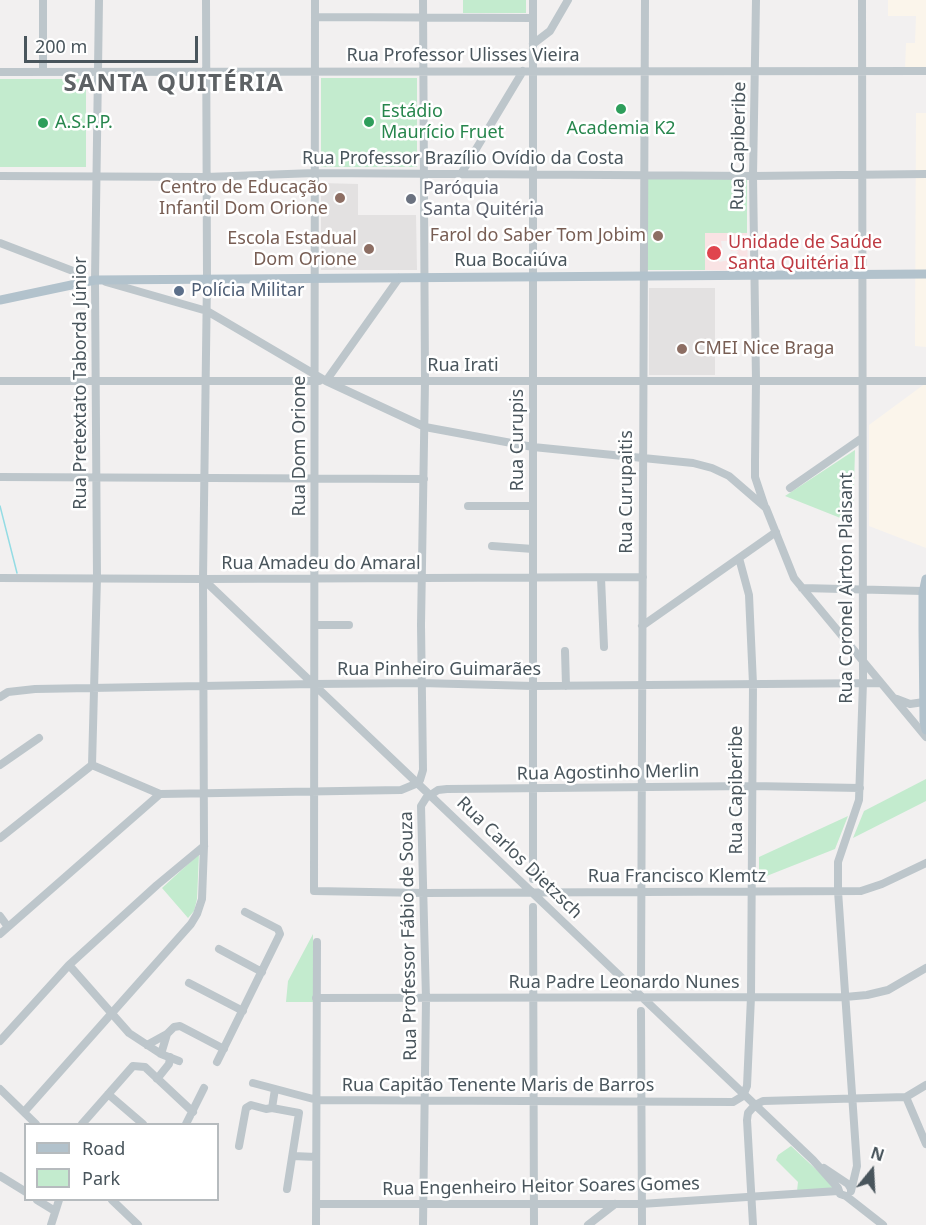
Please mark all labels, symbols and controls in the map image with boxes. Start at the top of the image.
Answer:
scale bar [27,24,201,62]
text: 200 m [35,34,87,58]
street label: Rua Professor Ulisses Vieira [346,45,580,67]
district label: SANTA QUITÉRIA [64,70,284,98]
street label: Rua Capiberibe [727,81,751,211]
place label: Estádio Maurício Fruet [381,101,504,144]
marker: Academia K2 [614,102,628,116]
place label: A.S.P.P. [55,112,113,134]
marker: Estádio Maurício Fruet [362,115,376,129]
marker: A.S.P.P. [36,116,50,130]
place label: Academia K2 [566,118,676,140]
street label: Rua Professor Brazílio Ovídio da Costa [302,148,624,170]
place label: Centro de Educação Infantil Dom Orione [159,177,328,219]
place label: Paróquia Santa Quitéria [423,178,544,220]
marker: Centro de Educação Infantil Dom Orione [333,191,347,205]
marker: Paróquia Santa Quitéria [404,192,418,206]
place label: Farol do Saber Tom Jobim [430,225,646,247]
place label: Escola Estadual Dom Orione [227,228,357,270]
marker: Farol do Saber Tom Jobim [651,229,665,243]
place label: Unidade de Saúde Santa Quitéria II [728,232,882,274]
marker: Escola Estadual Dom Orione [362,242,376,256]
marker: Unidade de Saúde Santa Quitéria II [705,244,723,262]
street label: Rua Bocaiúva [454,250,568,272]
street label: Rua Pretextato Taborda Júnior [70,256,92,510]
place label: Polícia Militar [191,280,304,302]
marker: Polícia Militar [172,284,186,298]
place label: CMEI Nice Braga [694,338,834,360]
marker: CMEI Nice Braga [675,342,689,356]
street label: Rua Irati [427,355,499,377]
street label: Rua Dom Orione [289,376,311,516]
street label: Rua Curupis [507,389,529,491]
street label: Rua Curupaitis [616,430,638,554]
street label: Rua Coronel Airton Plaisant [836,472,858,704]
street label: Rua Amadeu do Amaral [221,553,421,575]
street label: Rua Pinheiro Guimarães [337,659,541,681]
street label: Rua Capiberibe [726,726,748,854]
street label: Rua Agostinho Merlin [517,761,699,785]
street label: Rua Carlos Dietzsch [452,793,586,923]
street label: Rua Professor Fábio de Souza [396,811,422,1061]
street label: Rua Francisco Klemtz [588,866,766,888]
street label: Rua Padre Leonardo Nunes [508,972,740,994]
street label: Rua Capitão Tenente Maris de Barros [342,1075,654,1097]
legend [24,1123,219,1201]
text: Road [82,1136,125,1160]
north arrow [842,1141,902,1201]
text: N [868,1141,887,1166]
text: Park [82,1166,120,1190]
street label: Rua Engenheiro Heitor Soares Gomes [382,1173,700,1201]

